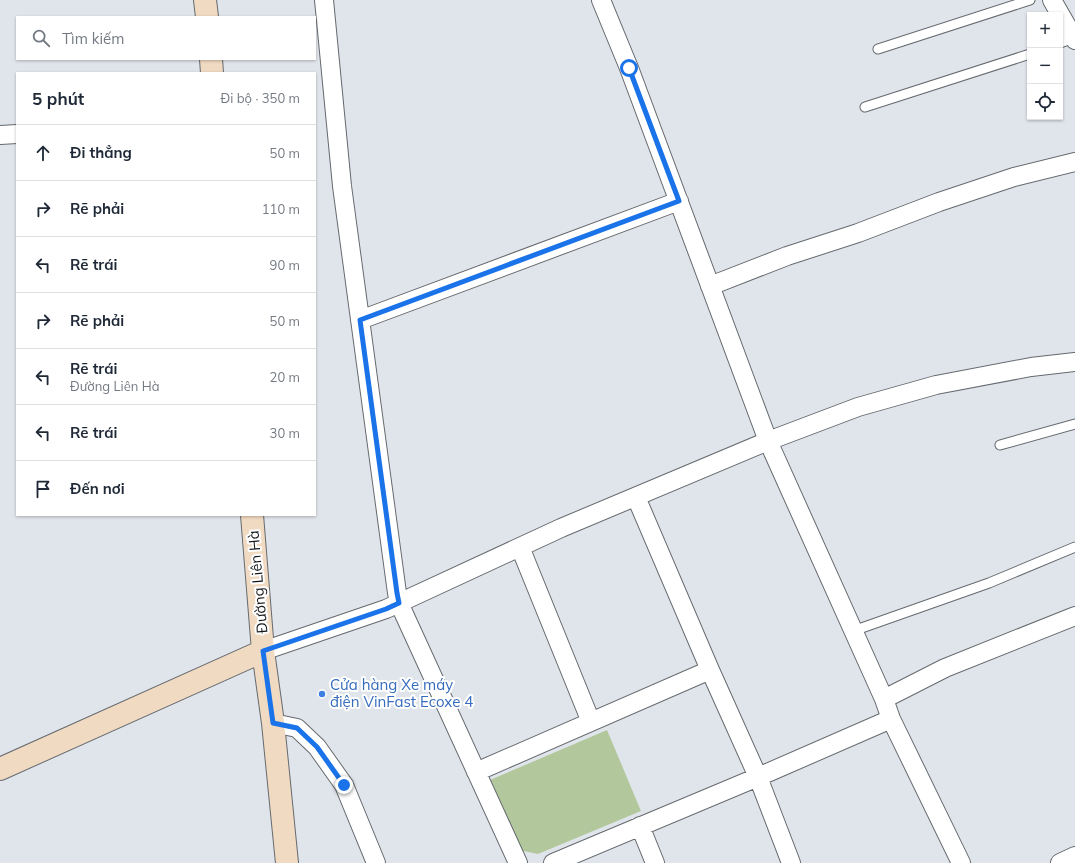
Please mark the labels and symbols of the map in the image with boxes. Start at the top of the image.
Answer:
route start [620,59,638,77]
street label: Đường Liên Hà [244,530,271,634]
place label: Cửa hàng Xe máy điện VinFast Ecoxe 4 [330,675,473,711]
marker: Cửa hàng Xe máy điện VinFast Ecoxe 4 [317,689,327,699]
route end [335,776,353,794]

